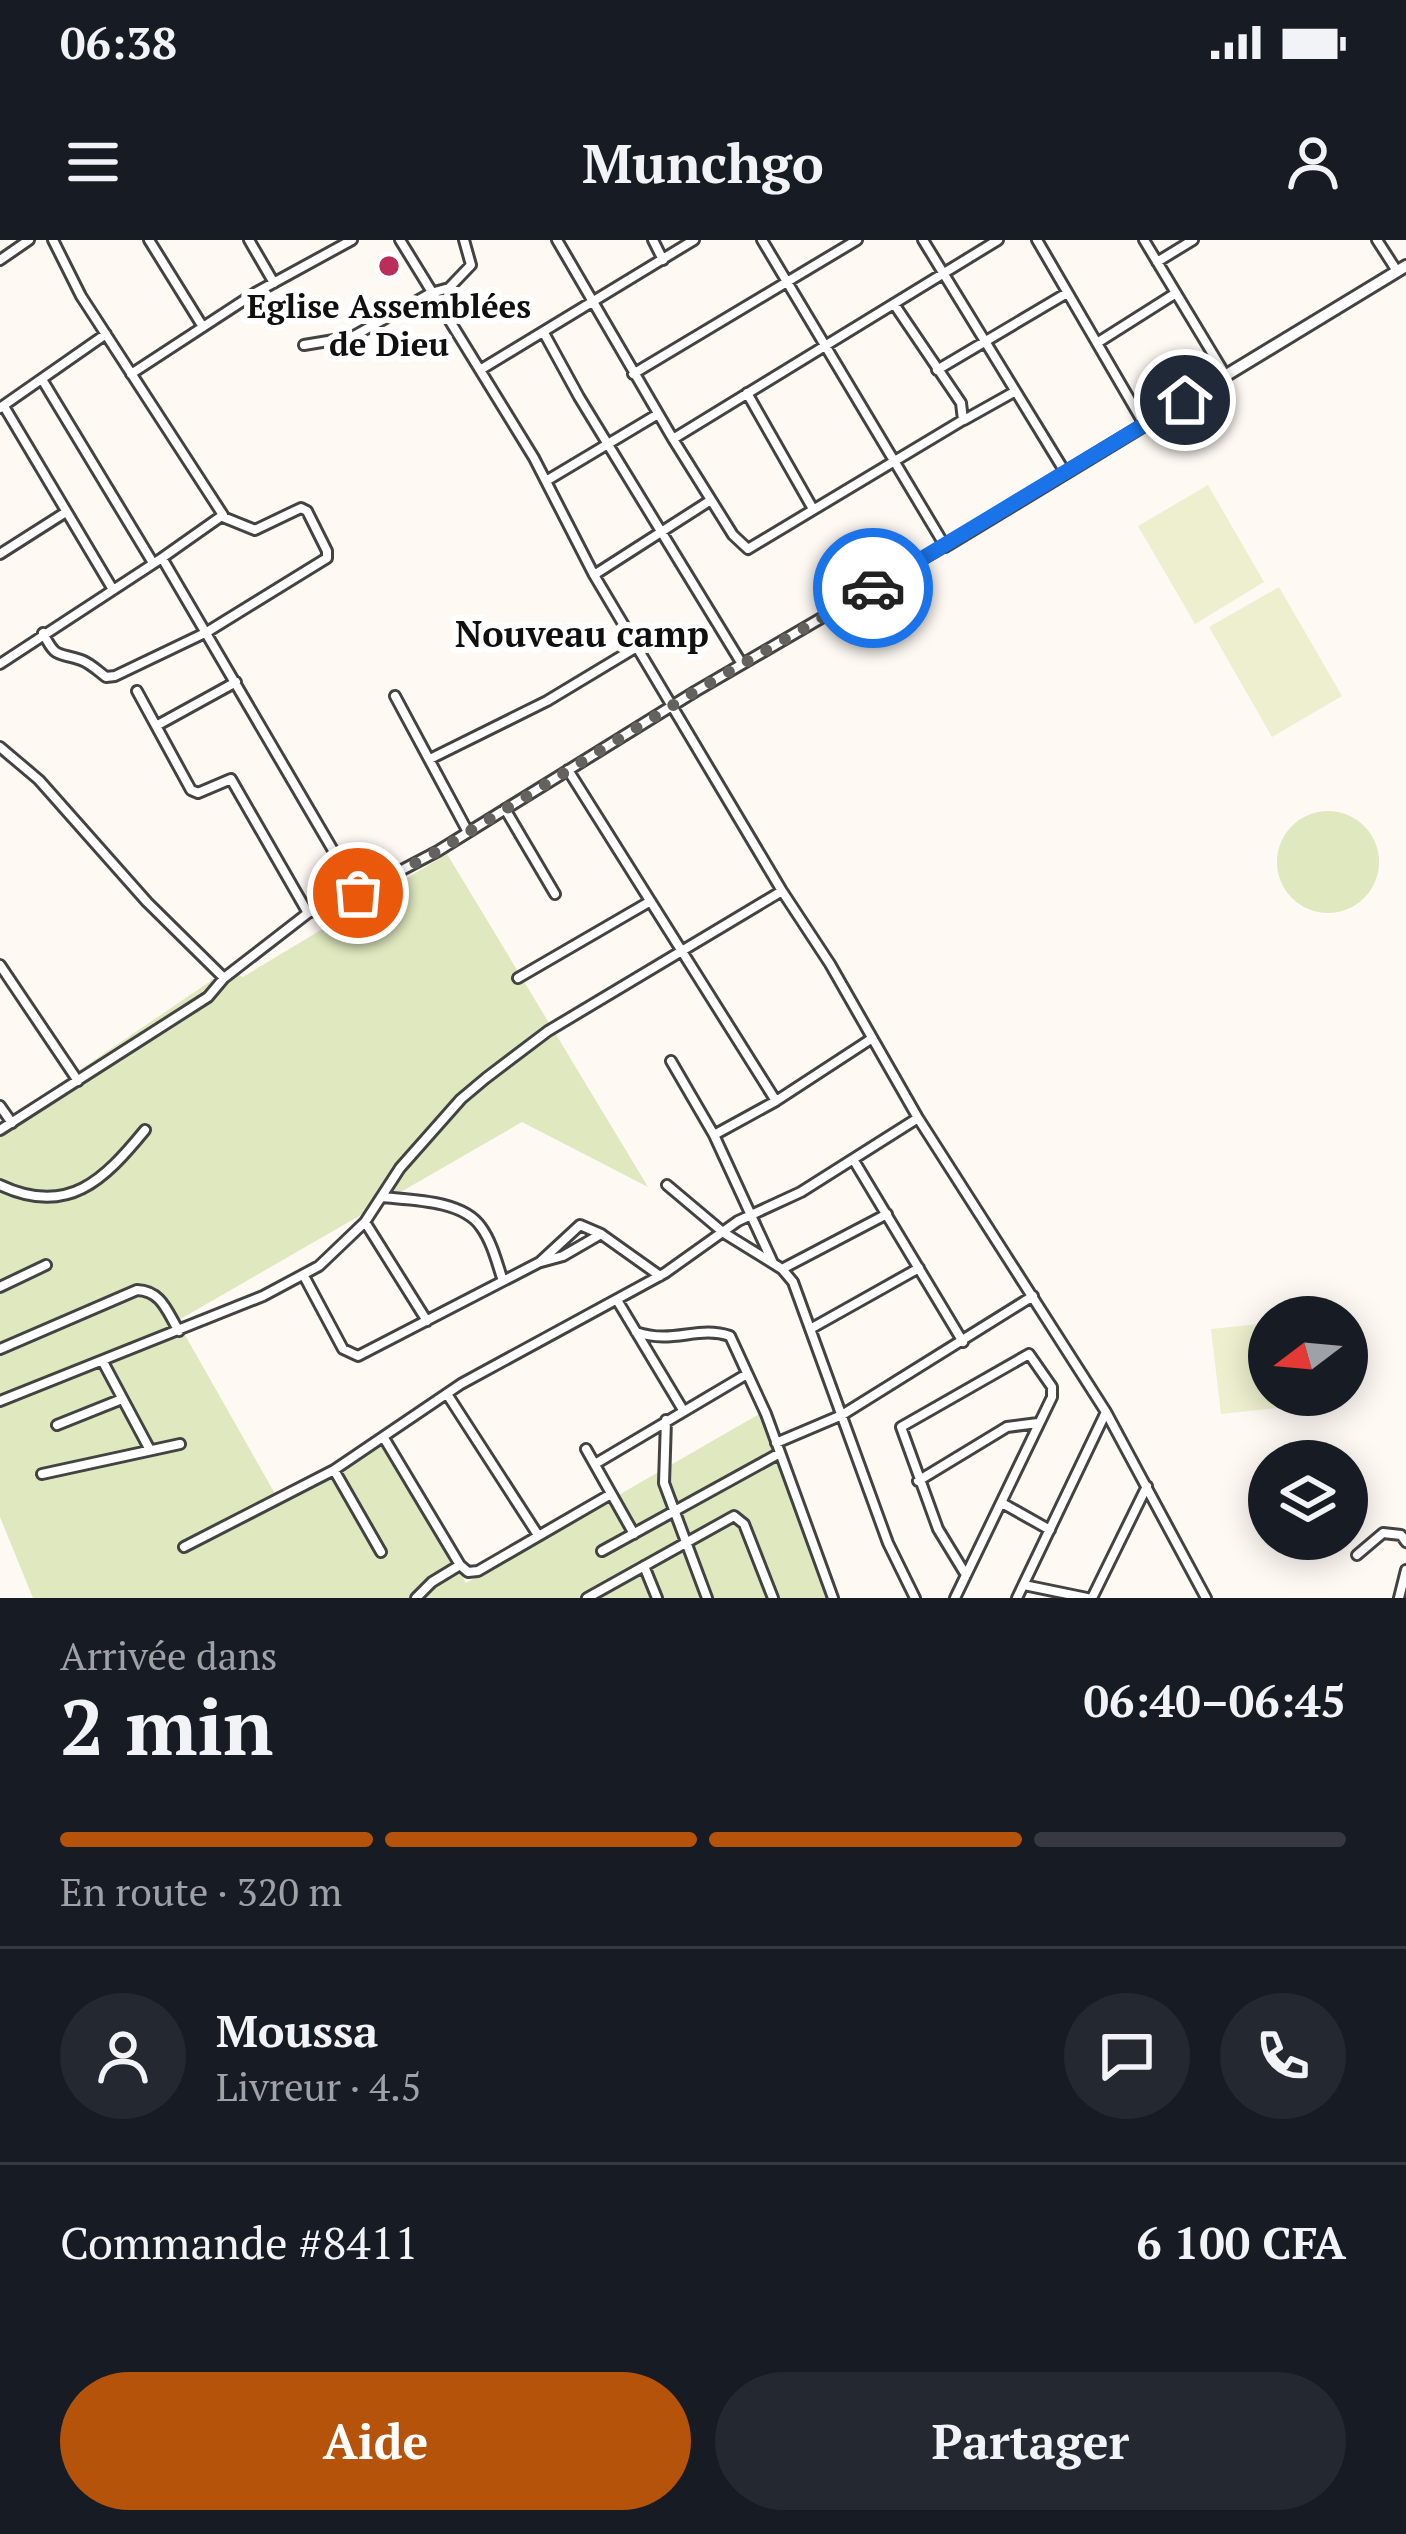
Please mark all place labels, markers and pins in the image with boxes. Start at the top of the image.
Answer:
marker: Eglise Assemblées de Dieu [376,253,402,279]
place label: Eglise Assemblées de Dieu [247,284,531,365]
pin [1134,349,1236,451]
pin [307,842,409,944]

